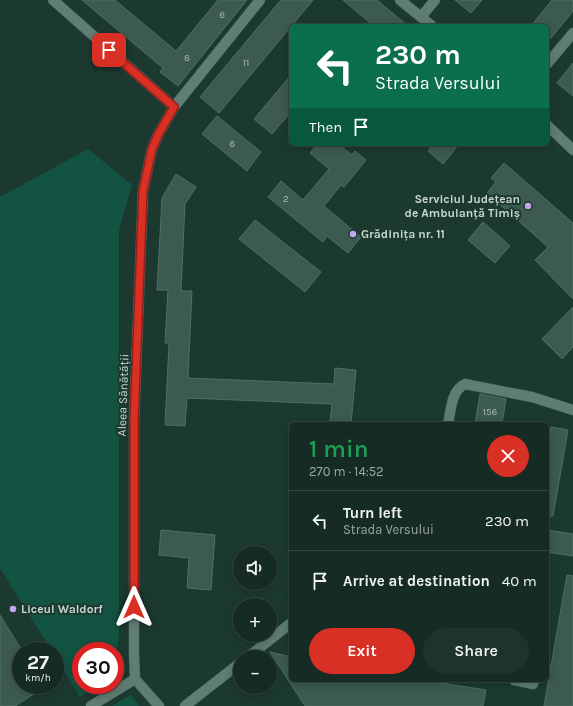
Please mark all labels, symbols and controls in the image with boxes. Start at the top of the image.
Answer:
house number: 6 [219,9,225,21]
pin [92,33,126,67]
text: 230 m [375,38,461,71]
icon: arrive [98,39,120,61]
icon: left [309,40,361,92]
house number: 8 [184,52,190,64]
house number: 11 [243,57,249,69]
text: Strada Versului [375,72,501,94]
icon: arrive [350,116,372,138]
text: Then [309,118,342,136]
house number: 6 [229,138,235,150]
place label: Serviciul Județean de Ambulanță Timiș [405,192,520,220]
house number: 2 [283,193,289,205]
marker: Serviciul Județean de Ambulanță Timiș [523,201,533,211]
place label: Grădinița nr. 11 [361,227,445,241]
marker: Grădinița nr. 11 [348,229,358,239]
street label: Aleea Sănătății [115,354,131,436]
house number: 156 [483,406,498,418]
text: 1 min [309,435,369,463]
button: close [487,435,529,477]
text: 270 m · 14:52 [309,464,384,479]
text: Turn left [343,504,402,522]
icon: left [309,510,331,532]
text: 230 m [485,512,529,530]
text: Strada Versului [343,522,434,537]
map controls [233,546,277,694]
button: sound [233,546,277,590]
icon: arrive [309,570,331,592]
text: Arrive at destination [343,572,490,590]
text: 40 m [502,572,537,590]
position arrow [113,586,155,628]
button: + [233,598,277,642]
place label: Liceul Waldorf [21,602,103,616]
marker: Liceul Waldorf [8,604,18,614]
button: Exit [309,628,415,674]
button: Share [423,628,529,674]
speed limit sign: 30 [72,642,124,694]
button: − [233,650,277,694]
text: 27 [27,651,49,674]
text: km/h [25,672,51,684]

